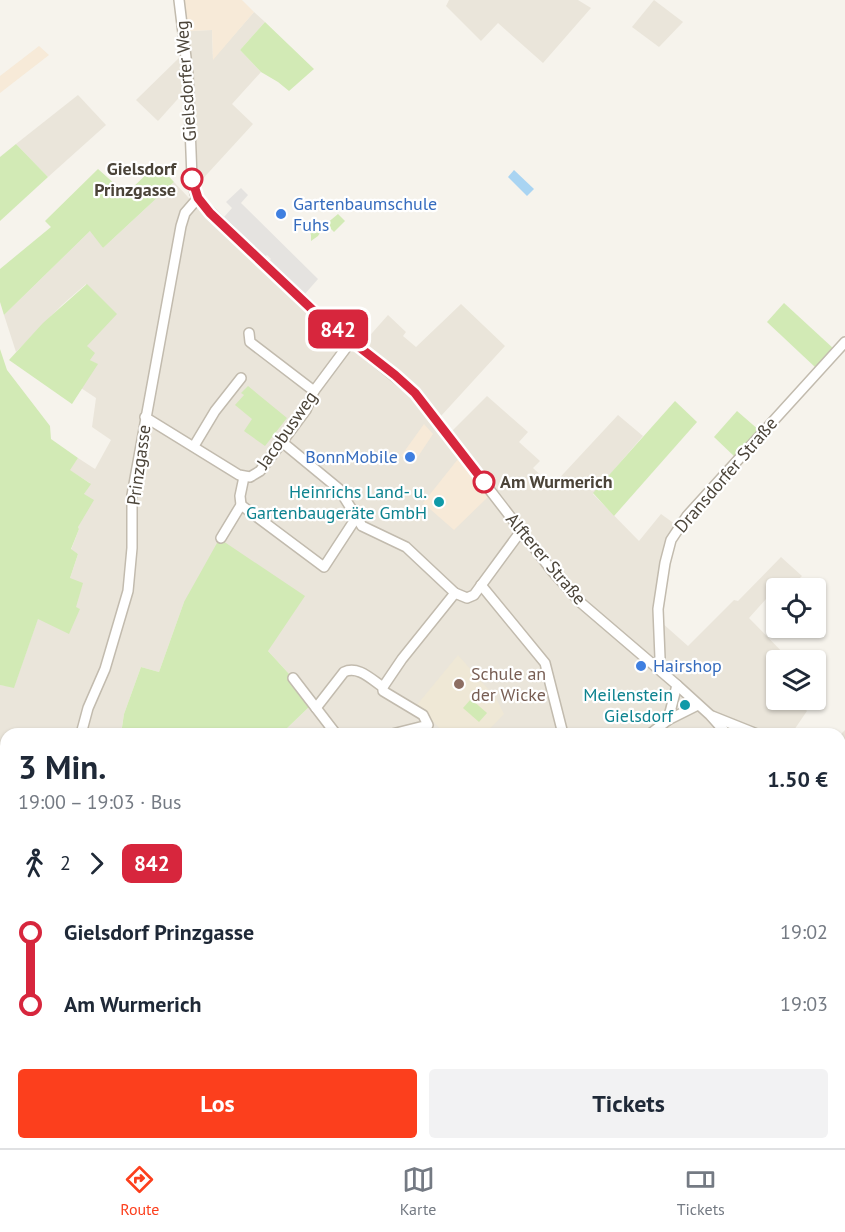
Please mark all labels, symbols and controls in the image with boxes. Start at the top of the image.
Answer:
street label: Gielsdorfer Weg [170,20,201,142]
place label: Gielsdorf Prinzgasse [94,157,177,201]
marker: Gielsdorf Prinzgasse [181,168,203,190]
place label: Gartenbaumschule Fuhs [293,192,437,236]
marker: Gartenbaumschule Fuhs [274,207,288,221]
line badge: 842 [304,310,372,348]
text: 842 [320,316,356,343]
street label: Jacobusweg [251,386,322,474]
street label: Dransdorfer Straße [669,412,782,537]
street label: Prinzgasse [121,423,156,507]
place label: BonnMobile [305,445,398,468]
marker: BonnMobile [403,450,417,464]
place label: Am Wurmerich [500,470,613,493]
marker: Am Wurmerich [473,471,495,493]
place label: Heinrichs Land- u. Gartenbaugeräte GmbH [246,480,427,524]
marker: Heinrichs Land- u. Gartenbaugeräte GmbH [432,495,446,509]
street label: Alfterer Straße [501,508,592,609]
map controls [766,578,826,710]
button: locate [766,578,826,638]
button: layers [766,650,826,710]
place label: Hairshop [653,654,722,677]
marker: Hairshop [634,659,648,673]
place label: Schule an der Wicke [471,662,546,706]
marker: Schule an der Wicke [452,677,466,691]
place label: Meilenstein Gielsdorf [583,683,674,727]
marker: Meilenstein Gielsdorf [678,698,692,712]
text: 3 Min. [18,745,106,788]
text: 1.50 € [767,765,828,793]
text: 19:00 – 19:03 · Bus [18,789,182,815]
icon: walk [18,847,51,880]
icon: forward [80,847,113,880]
text: 2 [60,850,71,876]
text: 842 [134,850,170,877]
text: Gielsdorf Prinzgasse [64,918,254,946]
text: 19:02 [780,919,828,945]
text: Am Wurmerich [64,990,202,1018]
text: 19:03 [780,991,828,1017]
button: Los [18,1069,417,1138]
button: Tickets [429,1069,828,1138]
tab: Route [120,1163,159,1219]
tab: Karte [400,1163,436,1219]
tab: Tickets [677,1163,725,1219]

